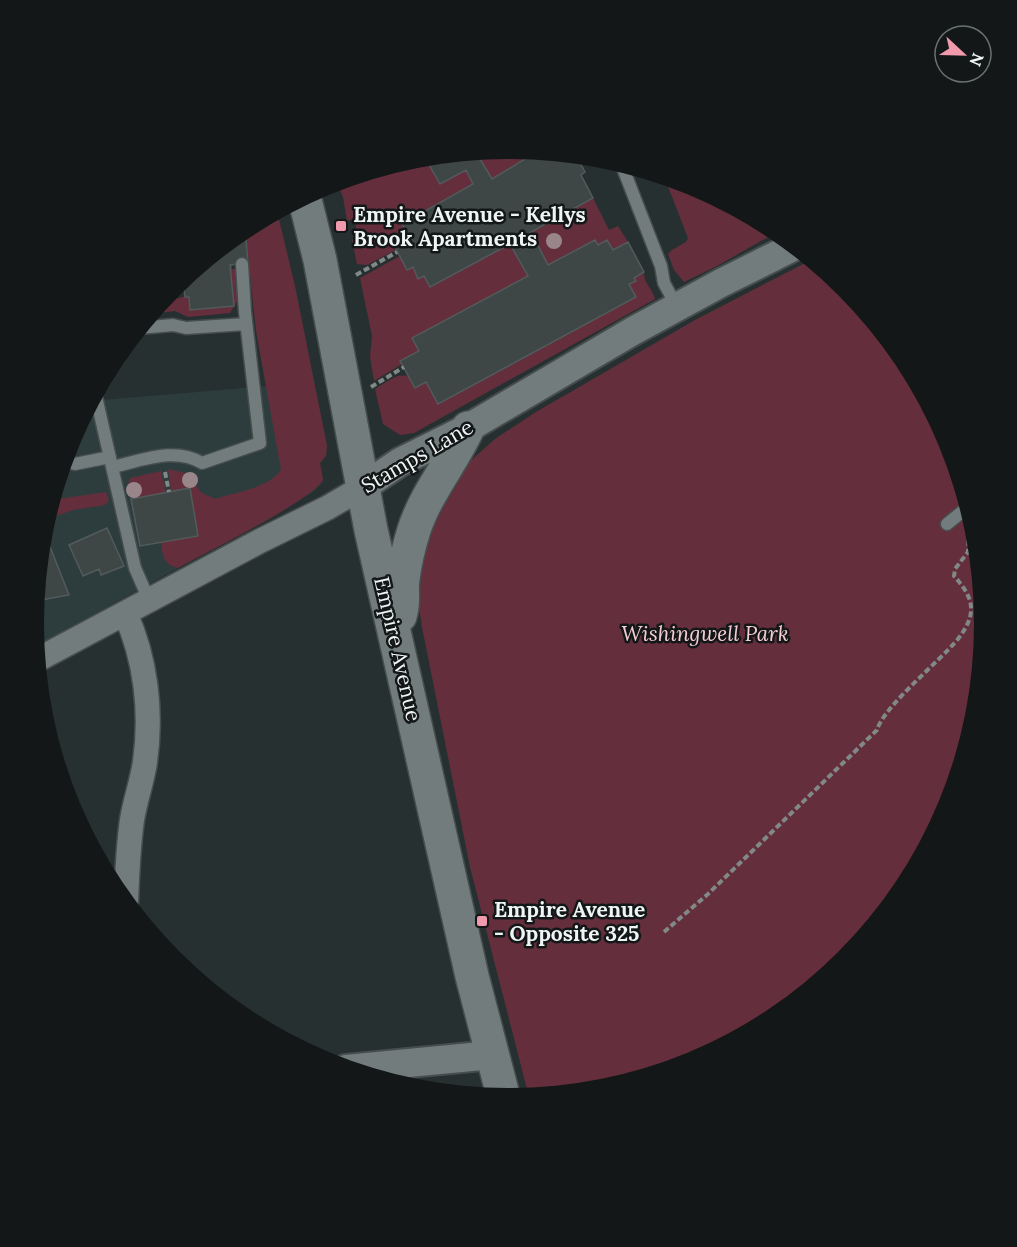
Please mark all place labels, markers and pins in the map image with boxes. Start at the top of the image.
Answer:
place label: Empire Avenue - Kellys Brook Apartments [353,201,586,252]
marker: Empire Avenue - Kellys Brook Apartments [334,219,348,233]
place label: Empire Avenue - Opposite 325 [494,896,645,947]
marker: Empire Avenue - Opposite 325 [475,914,489,928]

